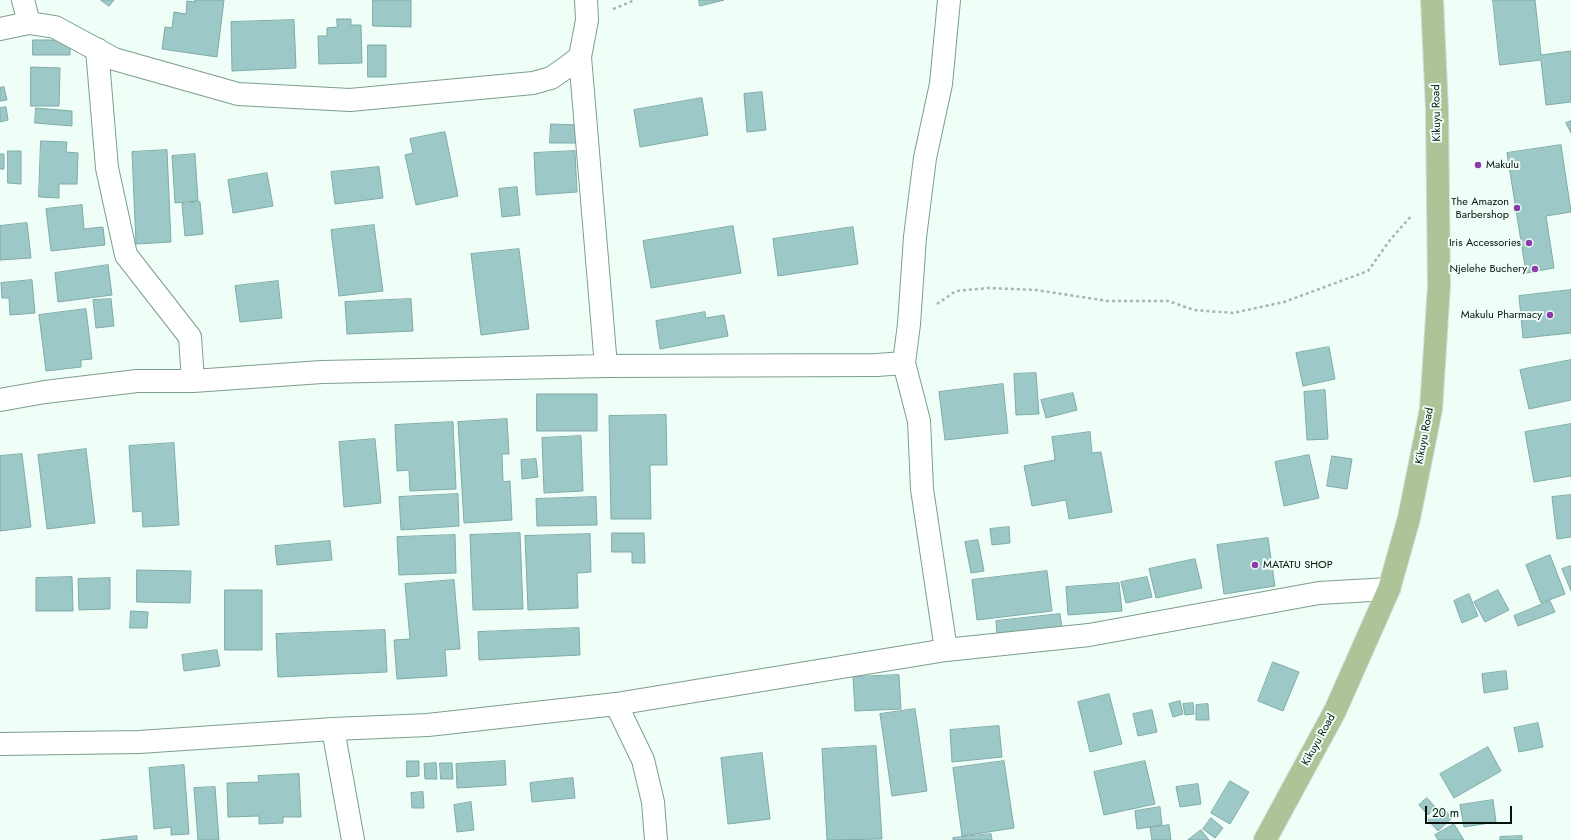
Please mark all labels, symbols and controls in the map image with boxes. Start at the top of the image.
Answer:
street label: Kikuyu Road [1430,84,1444,142]
place label: Makulu [1486,158,1519,172]
marker: Makulu [1473,160,1483,170]
place label: The Amazon Barbershop [1451,195,1509,221]
marker: The Amazon Barbershop [1512,203,1522,213]
place label: Iris Accessories [1449,236,1521,250]
marker: Iris Accessories [1524,238,1534,248]
place label: Njelehe Buchery [1450,262,1527,276]
marker: Njelehe Buchery [1530,264,1540,274]
place label: Makulu Pharmacy [1461,308,1542,322]
marker: Makulu Pharmacy [1545,310,1555,320]
street label: Kikuyu Road [1413,407,1437,465]
place label: MATATU SHOP [1263,558,1333,572]
marker: MATATU SHOP [1250,560,1260,570]
street label: Kikuyu Road [1299,712,1339,768]
scale bar [1427,798,1514,824]
text: 20 m [1432,804,1459,822]

